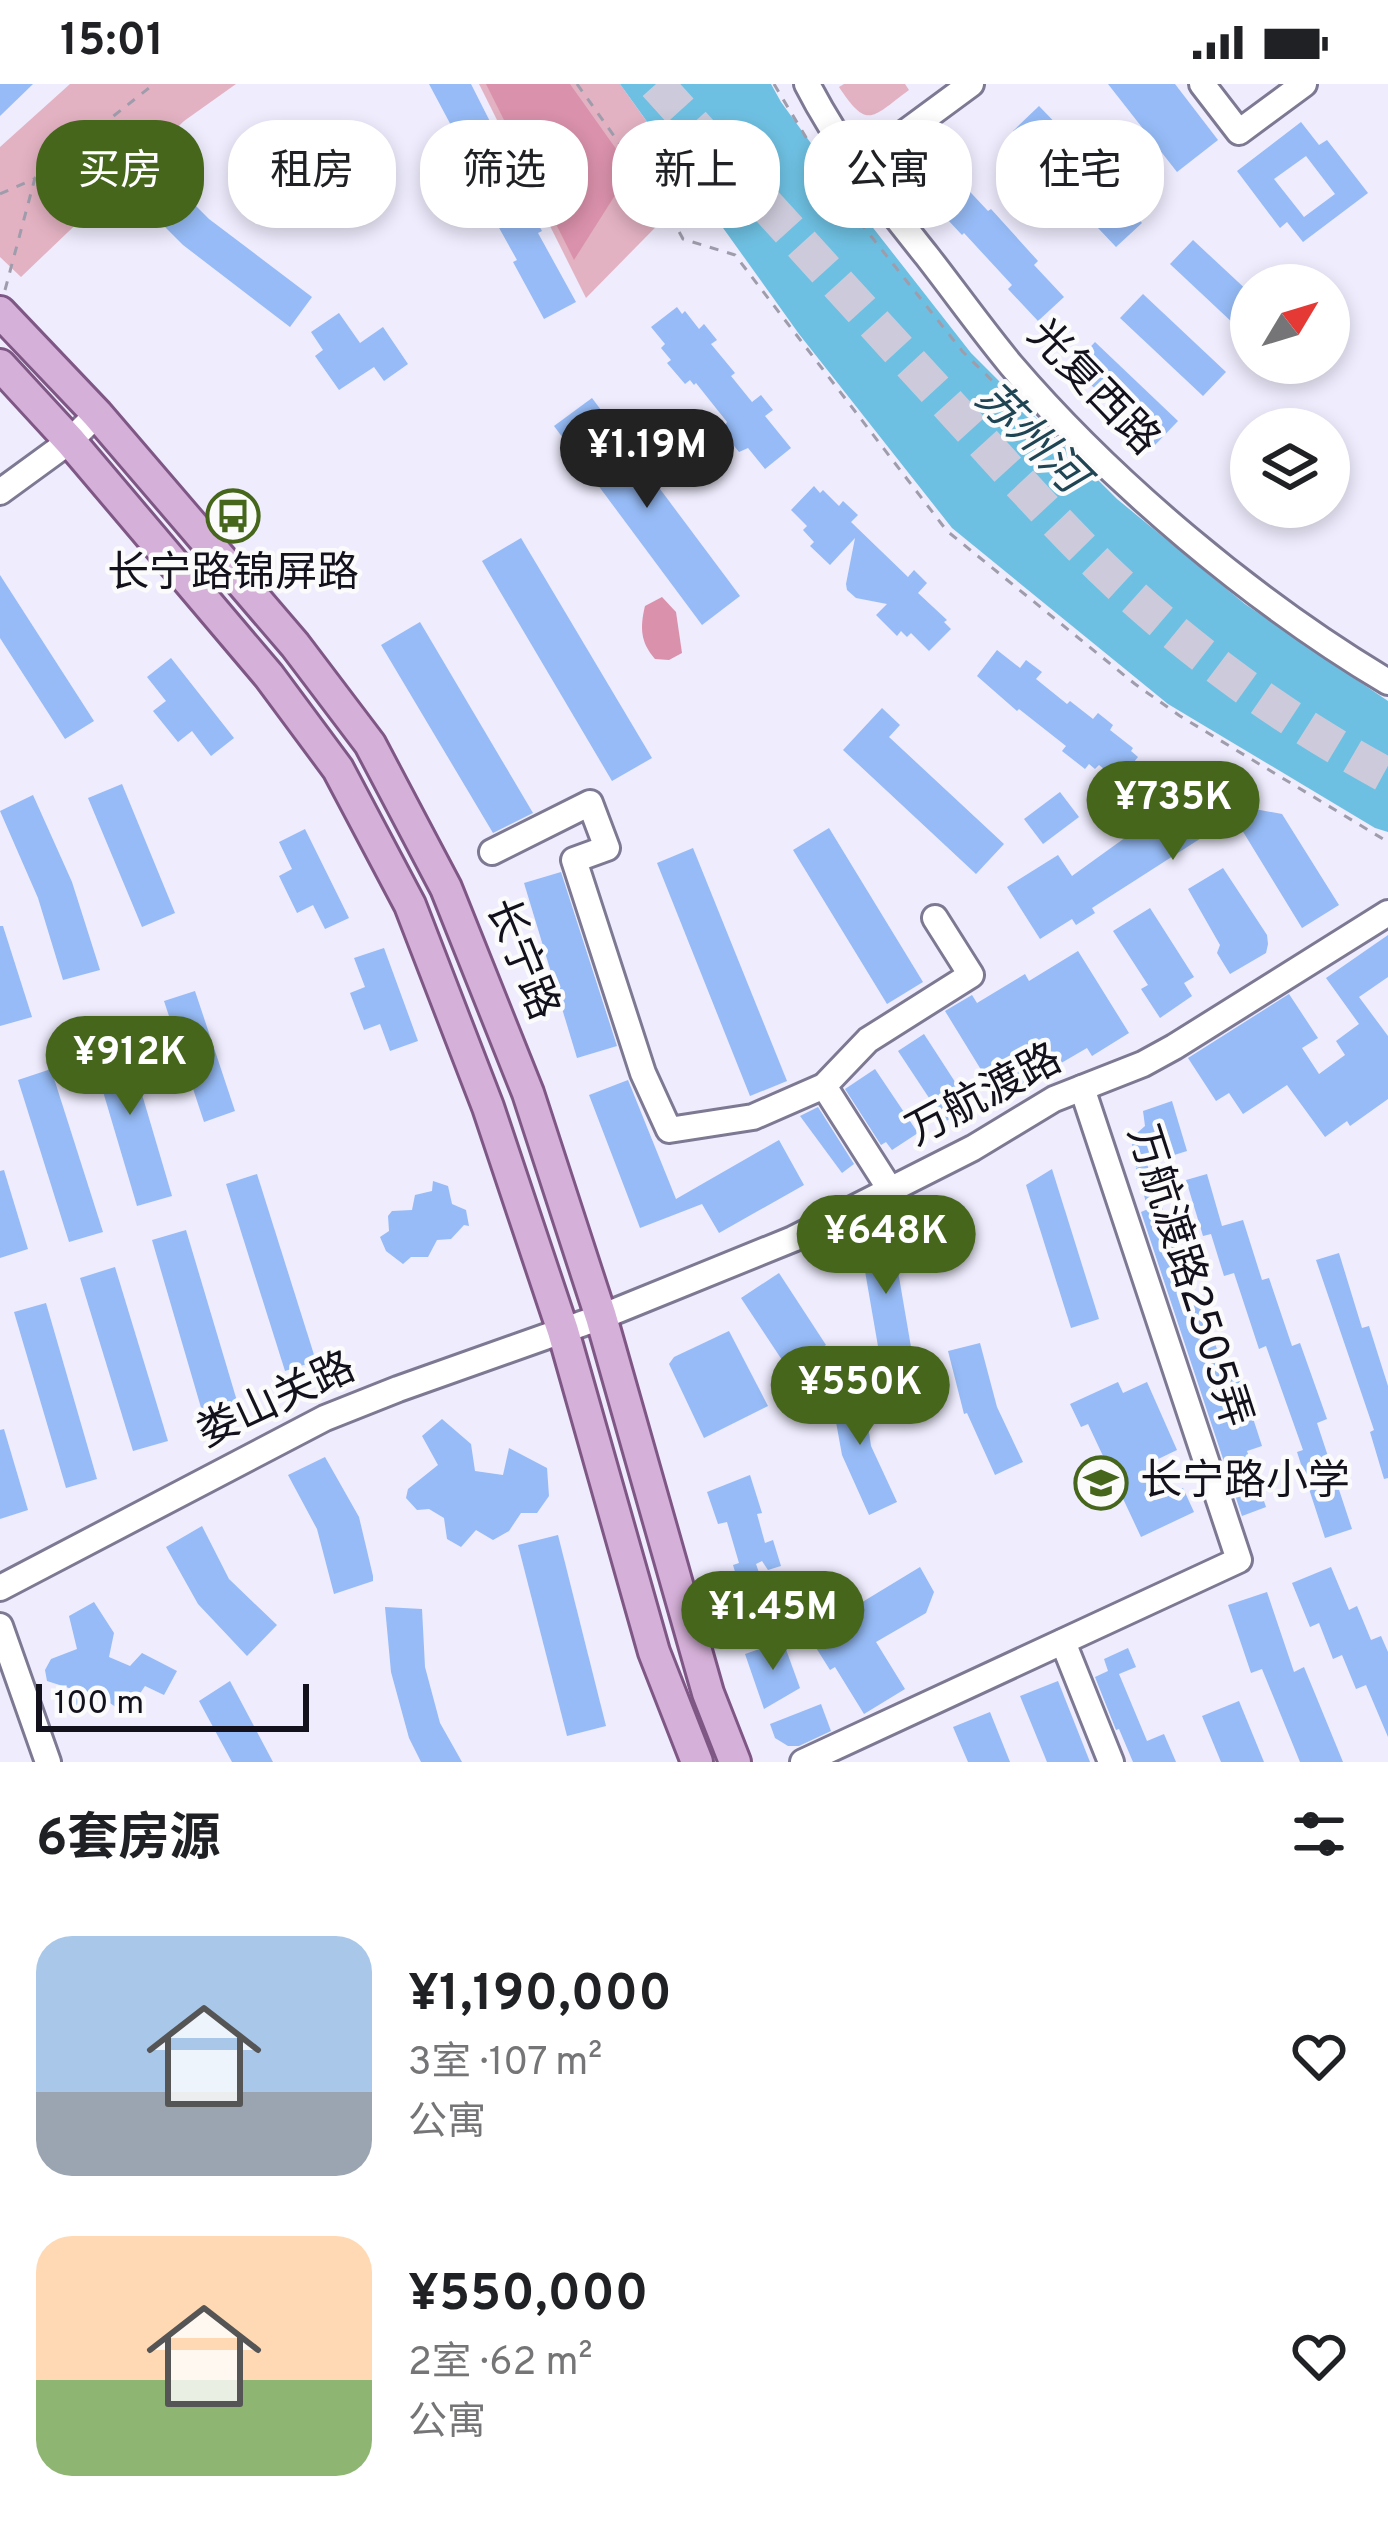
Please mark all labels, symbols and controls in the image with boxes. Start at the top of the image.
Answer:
text: 15:01 [60,14,164,71]
chip: 买房 [36,120,204,228]
chip: 租房 [228,120,396,228]
chip: 筛选 [420,120,588,228]
chip: 新上 [612,120,780,228]
chip: 公寓 [804,120,972,228]
chip: 住宅 [996,120,1164,228]
north arrow [1230,264,1350,384]
map controls [1230,264,1350,528]
street label: 光复西路 [1015,310,1169,468]
water label: 苏州河 [961,371,1103,513]
button: layers [1230,408,1350,528]
pin: ¥1.19M [549,409,745,511]
text: ¥1.19M [587,423,707,472]
bus stop icon: 长宁路锦屏路 [205,488,261,544]
place label: 长宁路锦屏路 [107,549,359,602]
pin: ¥735K [1089,761,1257,863]
text: ¥735K [1114,775,1232,824]
street label: 长宁路 [472,892,568,1028]
pin: ¥912K [46,1016,214,1118]
text: ¥912K [73,1030,187,1079]
street label: 万航渡路 [898,1034,1072,1160]
street label: 万航渡路2505弄 [1113,1119,1261,1435]
pin: ¥648K [802,1195,970,1297]
text: ¥648K [824,1209,948,1258]
street label: 娄山关路 [190,1342,364,1462]
pin: ¥550K [776,1346,944,1448]
text: ¥550K [798,1360,922,1409]
school or university icon: 长宁路小学 [1073,1455,1129,1511]
place label: 长宁路小学 [1140,1457,1350,1510]
pin: ¥1.45M [675,1571,871,1673]
text: ¥1.45M [708,1585,838,1634]
scale bar [36,1678,309,1731]
text: 100 m [54,1684,144,1726]
icon: filters [1286,1801,1352,1867]
text: 6套房源 [36,1809,220,1874]
text: ¥1,190,000 [408,1964,672,2029]
icon: home [132,1984,276,2128]
icon: heart [1286,2023,1352,2089]
text: 3室 · 107 m² [408,2040,602,2089]
text: 公寓 [408,2100,486,2149]
text: ¥550,000 [408,2264,648,2329]
icon: home [132,2284,276,2428]
icon: heart [1286,2323,1352,2389]
text: 2室 · 62 m² [408,2340,593,2389]
text: 公寓 [408,2400,486,2449]

